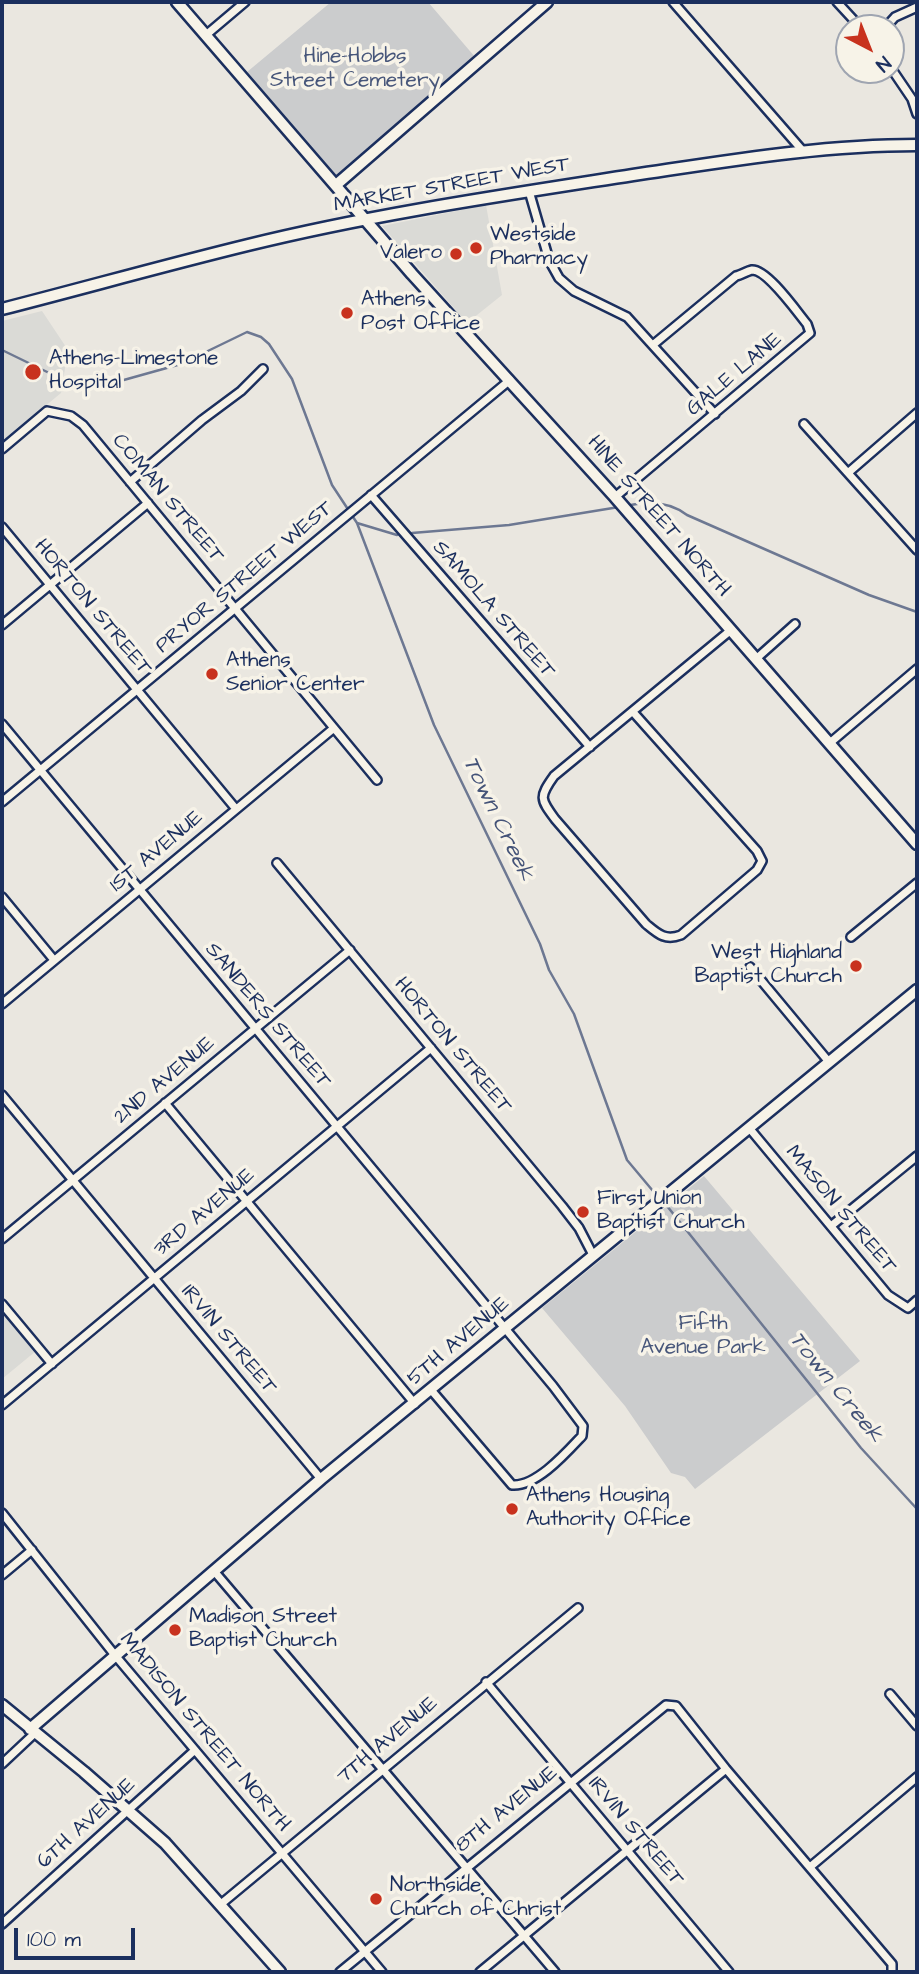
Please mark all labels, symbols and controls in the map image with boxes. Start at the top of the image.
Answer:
north arrow [835,14,905,84]
park label: Hine-Hobbs Street Cemetery [270,45,440,95]
text: N [870,49,897,78]
street label: MARKET STREET WEST [332,153,572,219]
place label: Westside Pharmacy [490,223,588,273]
marker: Westside Pharmacy [468,240,484,256]
place label: Valero [380,241,442,267]
marker: Valero [448,246,464,262]
place label: Athens Post Office [361,288,480,338]
marker: Athens Post Office [339,305,355,321]
street label: GALE LANE [682,328,788,422]
place label: Athens-Limestone Hospital [49,347,218,397]
marker: Athens-Limestone Hospital [23,362,43,382]
street label: COMAN STREET [106,429,228,569]
street label: HINE STREET NORTH [581,431,735,603]
street label: PRYOR STREET WEST [151,496,339,660]
street label: HORTON STREET [28,535,156,681]
street label: SAMOLA STREET [426,536,560,684]
place label: Athens Senior Center [226,649,365,699]
marker: Athens Senior Center [204,666,220,682]
water label: Town Creek [455,752,539,886]
street label: 1ST AVENUE [105,806,209,898]
street label: SANDERS STREET [199,938,335,1094]
place label: West Highland Baptist Church [694,941,842,991]
marker: West Highland Baptist Church [848,958,864,974]
street label: HORTON STREET [388,973,516,1119]
street label: 2ND AVENUE [110,1032,220,1130]
street label: MASON STREET [779,1141,901,1279]
street label: 3RD AVENUE [149,1163,261,1263]
place label: First Union Baptist Church [597,1187,745,1237]
marker: First Union Baptist Church [575,1204,591,1220]
street label: IRVIN STREET [175,1280,281,1400]
street label: 5TH AVENUE [403,1292,515,1392]
park label: Fifth Avenue Park [640,1312,766,1362]
water label: Town Creek [782,1327,888,1449]
place label: Athens Housing Authority Office [526,1484,691,1534]
marker: Athens Housing Authority Office [504,1501,520,1517]
place label: Madison Street Baptist Church [189,1605,337,1655]
marker: Madison Street Baptist Church [167,1622,183,1638]
street label: MADISON STREET NORTH [113,1628,295,1838]
street label: 7TH AVENUE [333,1692,443,1790]
street label: 8TH AVENUE [451,1761,563,1859]
street label: IRVIN STREET [582,1772,688,1892]
street label: 6TH AVENUE [33,1773,141,1875]
place label: Northside Church of Christ [390,1874,561,1924]
marker: Northside Church of Christ [368,1891,384,1907]
scale bar [18,1914,138,1958]
text: 100 m [27,1925,81,1954]

